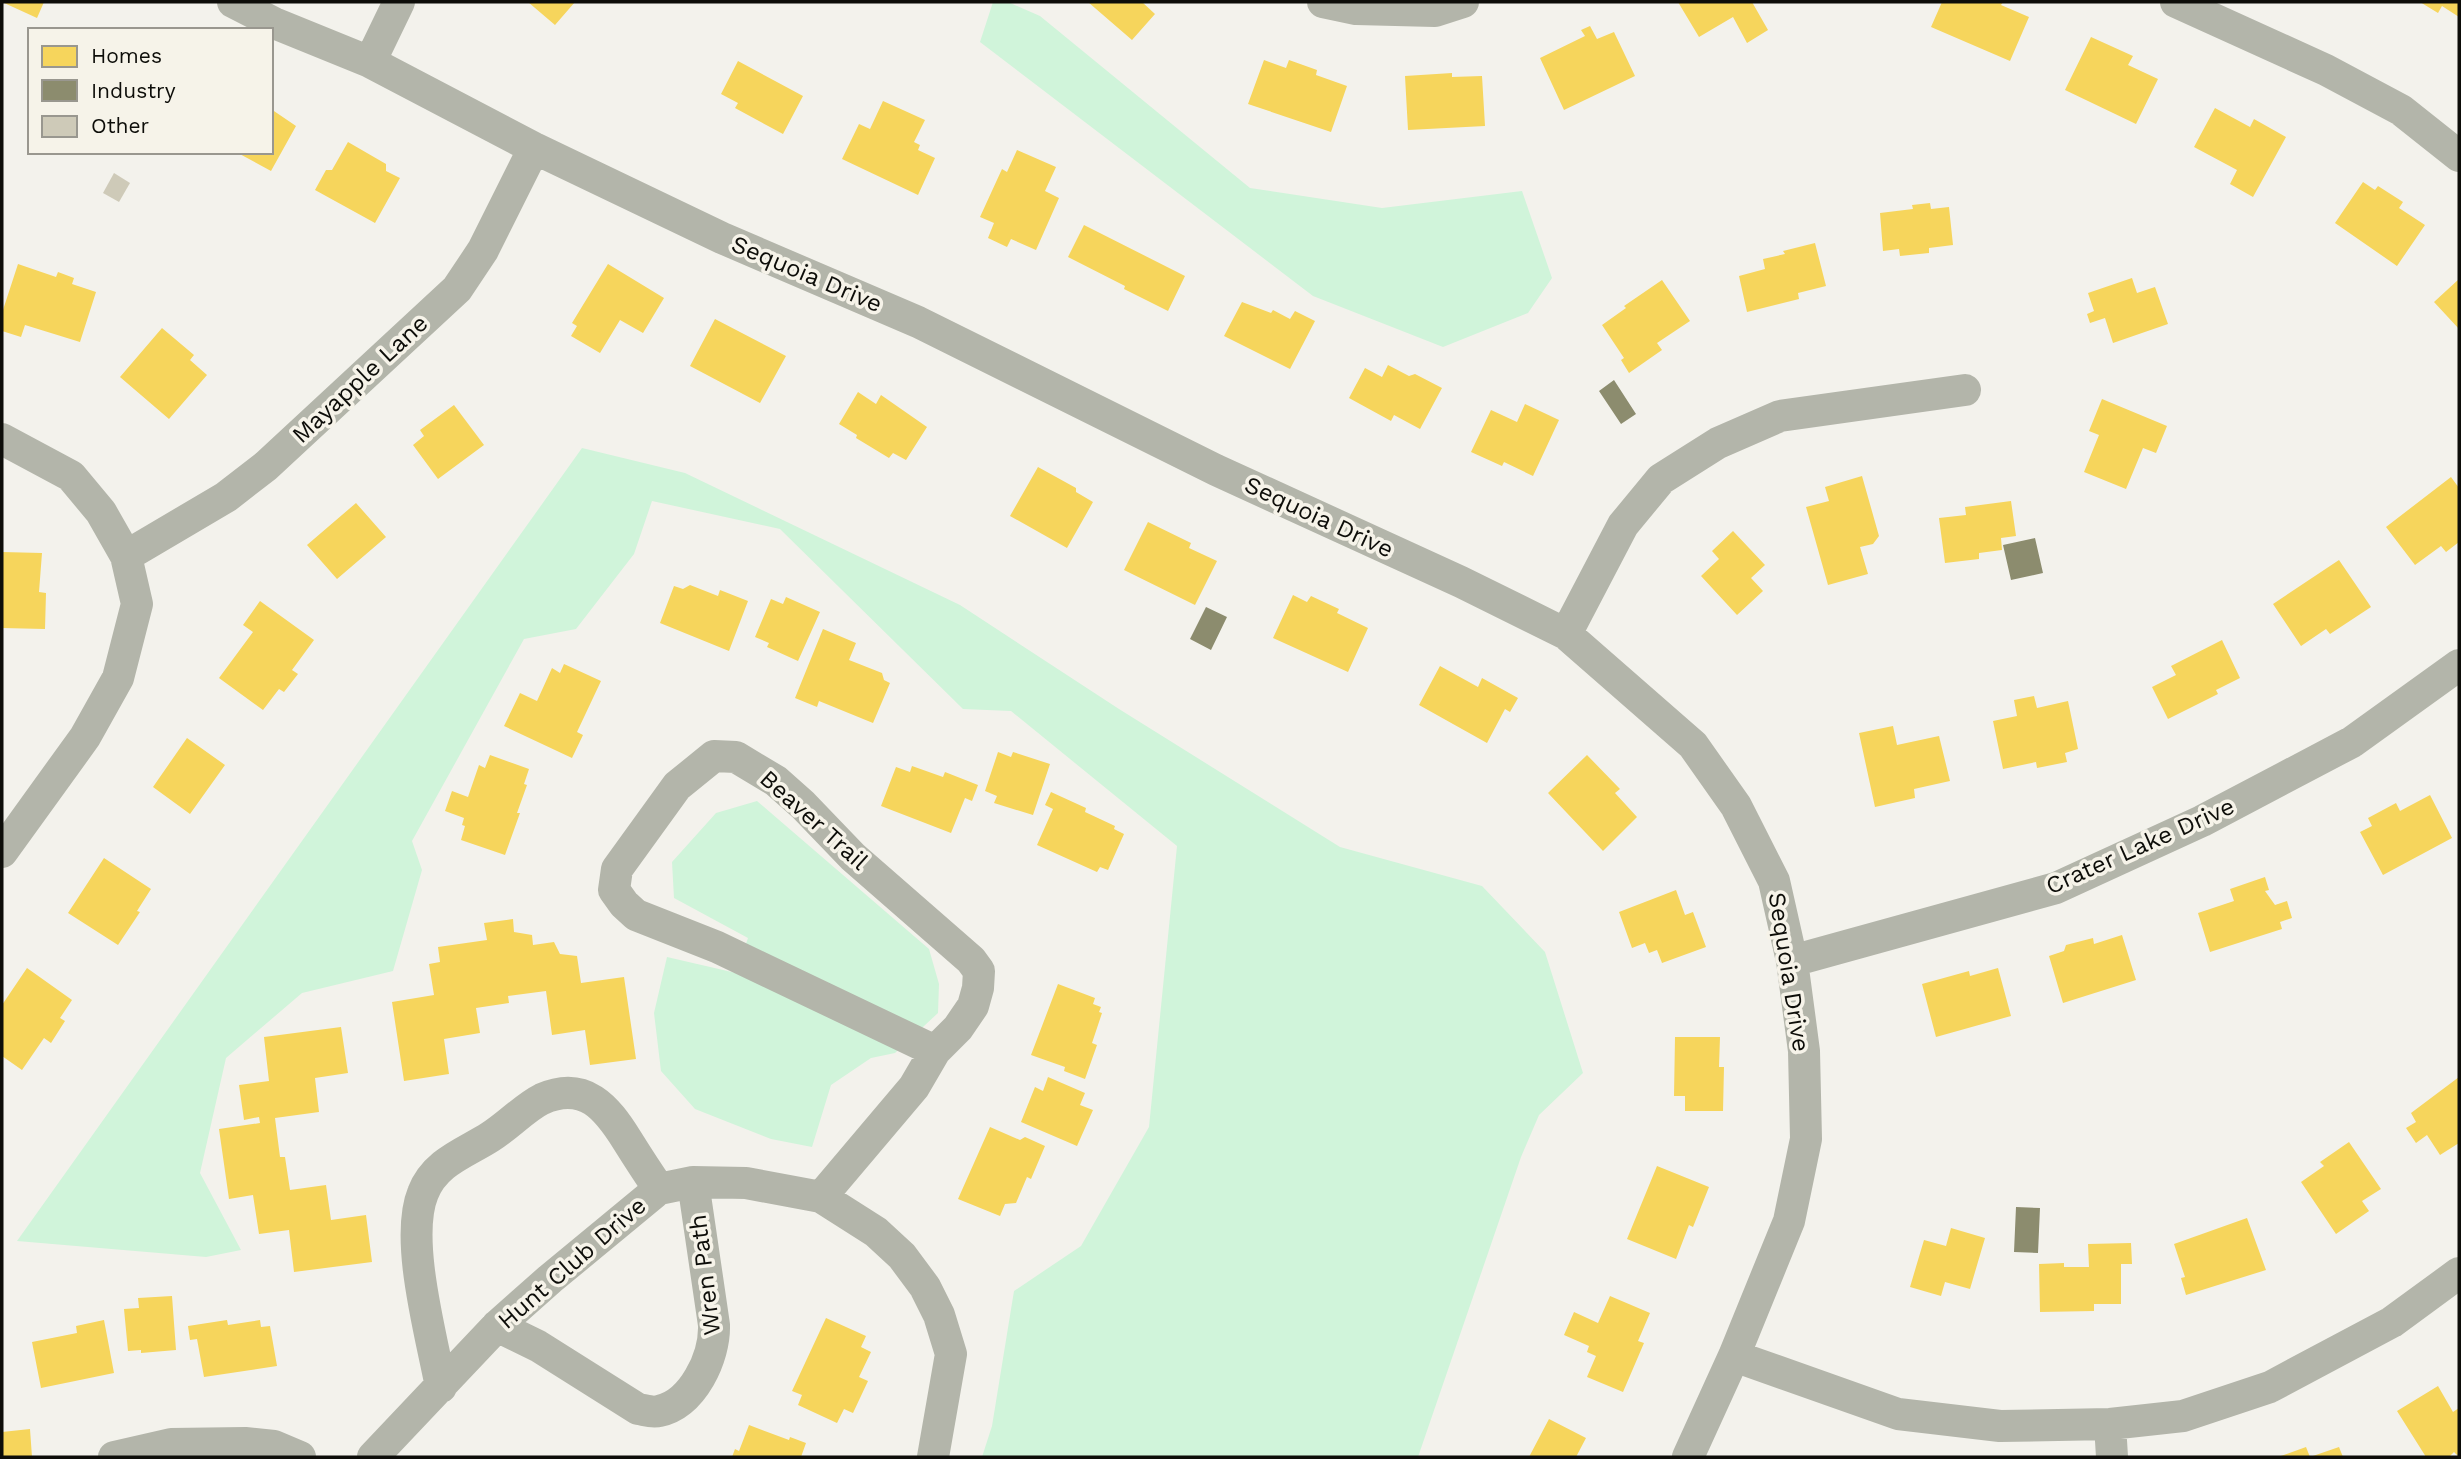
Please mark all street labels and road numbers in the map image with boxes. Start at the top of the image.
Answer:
street label: Sequoia Drive [728,230,886,318]
street label: Mayapple Lane [286,309,434,449]
street label: Sequoia Drive [1240,470,1398,564]
street label: Beaver Trail [754,764,874,876]
street label: Crater Lake Drive [2041,792,2239,900]
street label: Sequoia Drive [1763,890,1815,1054]
street label: Hunt Club Drive [492,1191,652,1335]
street label: Wren Path [684,1213,726,1337]

